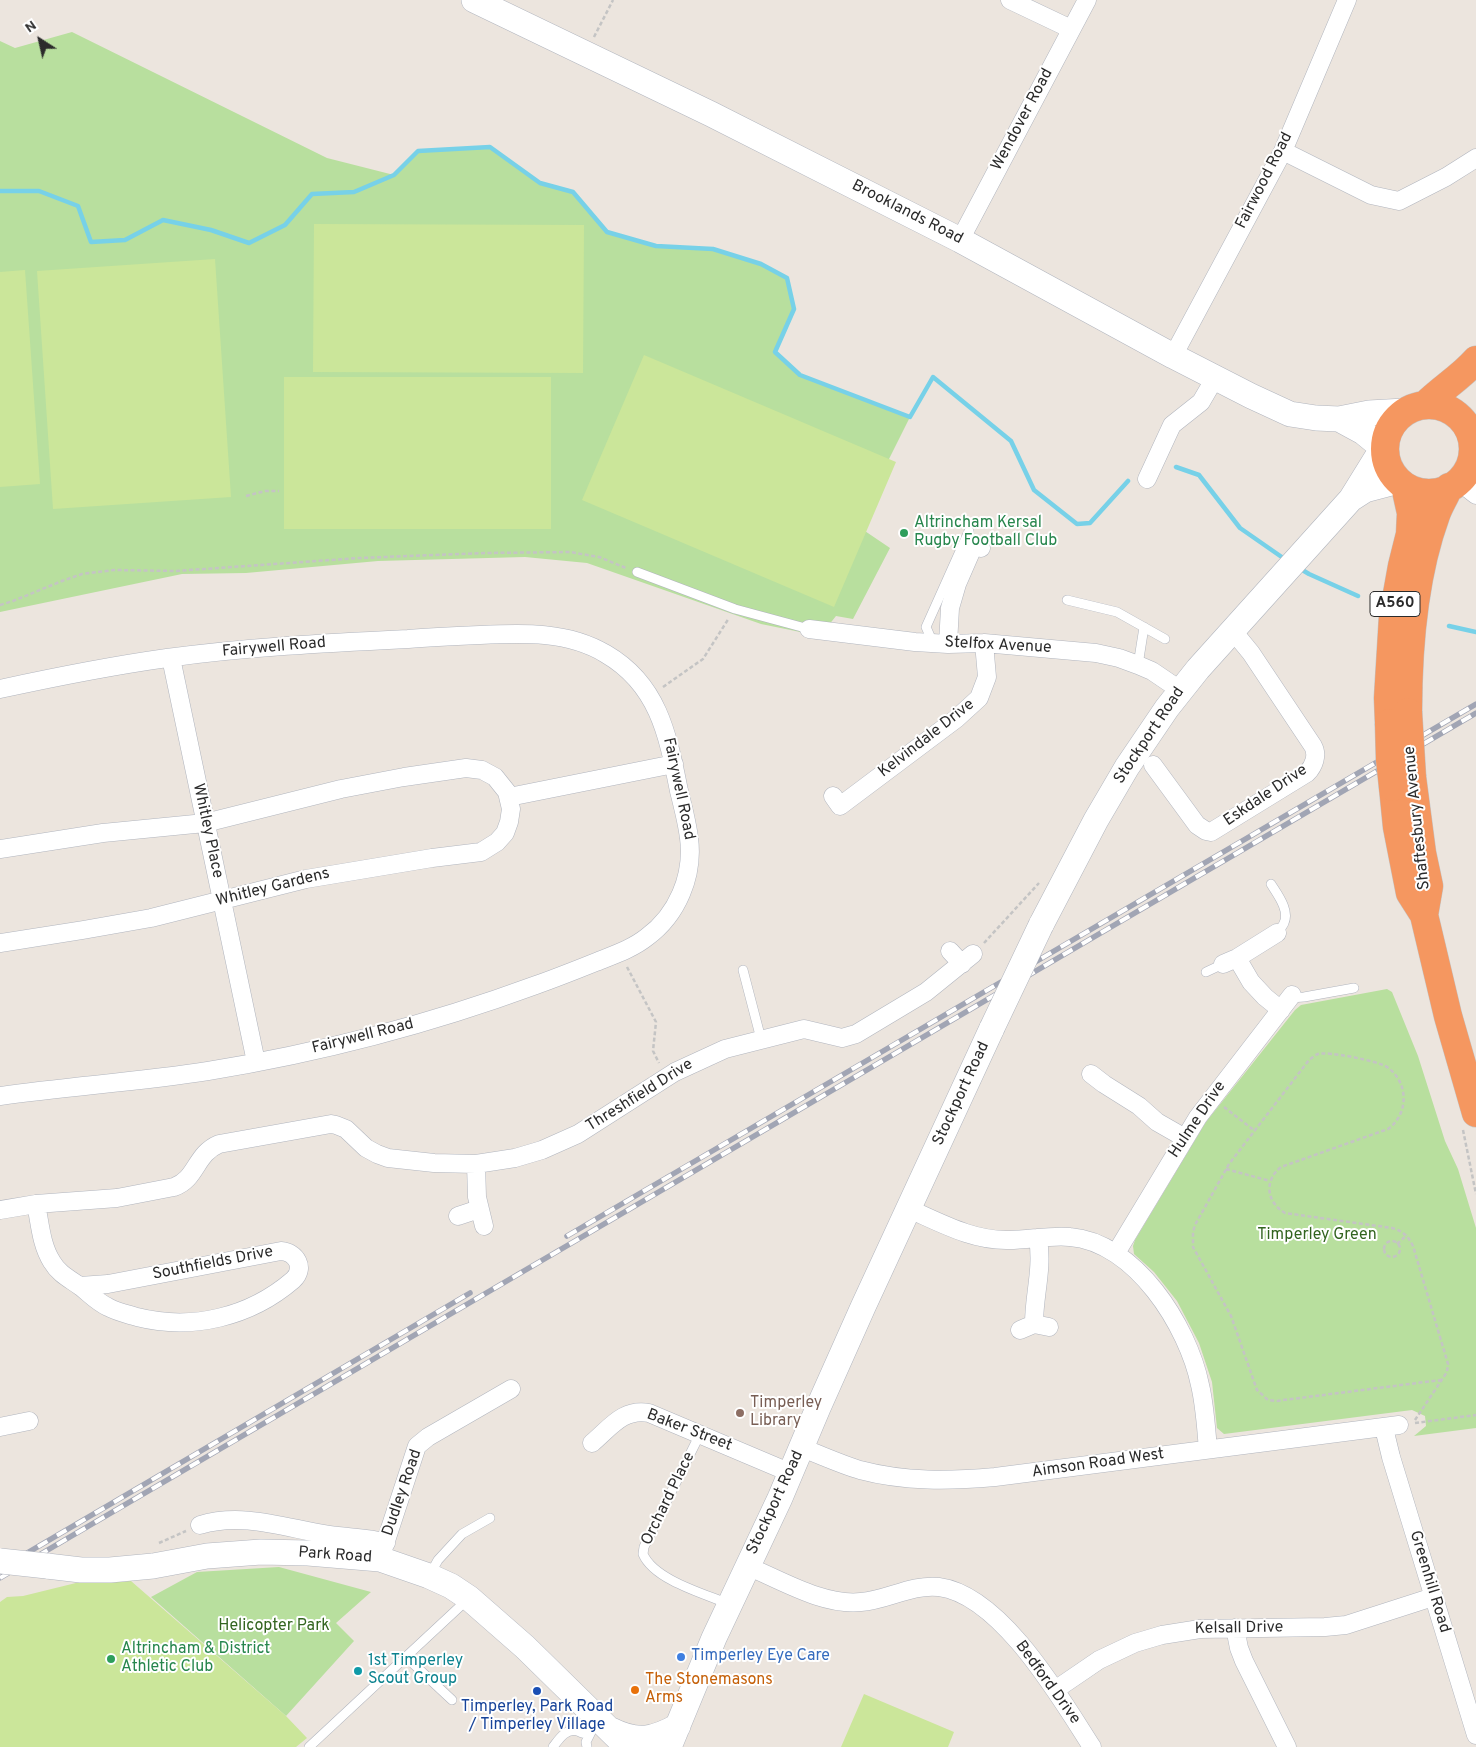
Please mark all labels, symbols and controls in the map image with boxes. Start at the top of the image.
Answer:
north arrow [15,15,65,65]
text: N [22,17,40,37]
street label: Wendover Road [988,66,1058,174]
street label: Fairwood Road [1232,129,1298,233]
street label: Brooklands Road [848,177,966,249]
place label: Altrincham Kersal Rugby Football Club [914,514,1057,552]
marker: Altrincham Kersal Rugby Football Club [898,527,910,539]
road number: A560 [1370,592,1420,616]
street label: Fairywell Road [221,634,327,662]
street label: Stelfox Avenue [944,634,1052,658]
street label: Stockport Road [1111,684,1189,788]
street label: Kelvindale Drive [875,696,979,782]
street label: Fairywell Road [658,736,698,842]
street label: Shaftesbury Avenue [1401,745,1435,891]
street label: Eskdale Drive [1221,761,1311,831]
street label: Whitley Place [188,782,226,880]
street label: Whitley Gardens [214,865,332,911]
street label: Fairywell Road [310,1015,416,1059]
street label: Stockport Road [930,1039,994,1149]
street label: Threshfield Drive [583,1055,697,1137]
street label: Hulme Drive [1165,1078,1231,1162]
park label: Timperley Green [1257,1226,1377,1246]
street label: Southfields Drive [151,1243,275,1285]
place label: Timperley Library [750,1394,822,1432]
street label: Baker Street [644,1406,734,1456]
marker: Timperley Library [734,1407,746,1419]
street label: Aimson Road West [1031,1445,1165,1483]
street label: Dudley Road [379,1447,427,1539]
street label: Stockport Road [744,1448,808,1558]
street label: Orchard Place [638,1449,700,1549]
street label: Greenhill Road [1404,1529,1454,1635]
street label: Park Road [298,1544,372,1568]
park label: Helicopter Park [218,1617,330,1637]
street label: Kelsall Drive [1194,1619,1284,1639]
street label: Bedford Drive [1010,1637,1084,1729]
place label: Altrincham & District Athletic Club [121,1640,270,1678]
place label: Timperley Eye Care [691,1647,830,1667]
marker: Timperley Eye Care [675,1651,687,1663]
place label: 1st Timperley Scout Group [368,1652,463,1690]
marker: Altrincham & District Athletic Club [105,1653,117,1665]
marker: 1st Timperley Scout Group [352,1665,364,1677]
place label: The Stonemasons Arms [645,1671,773,1709]
marker: The Stonemasons Arms [629,1684,641,1696]
marker: Timperley, Park Road / Timperley Village [531,1685,543,1697]
place label: Timperley, Park Road / Timperley Village [461,1698,613,1736]

